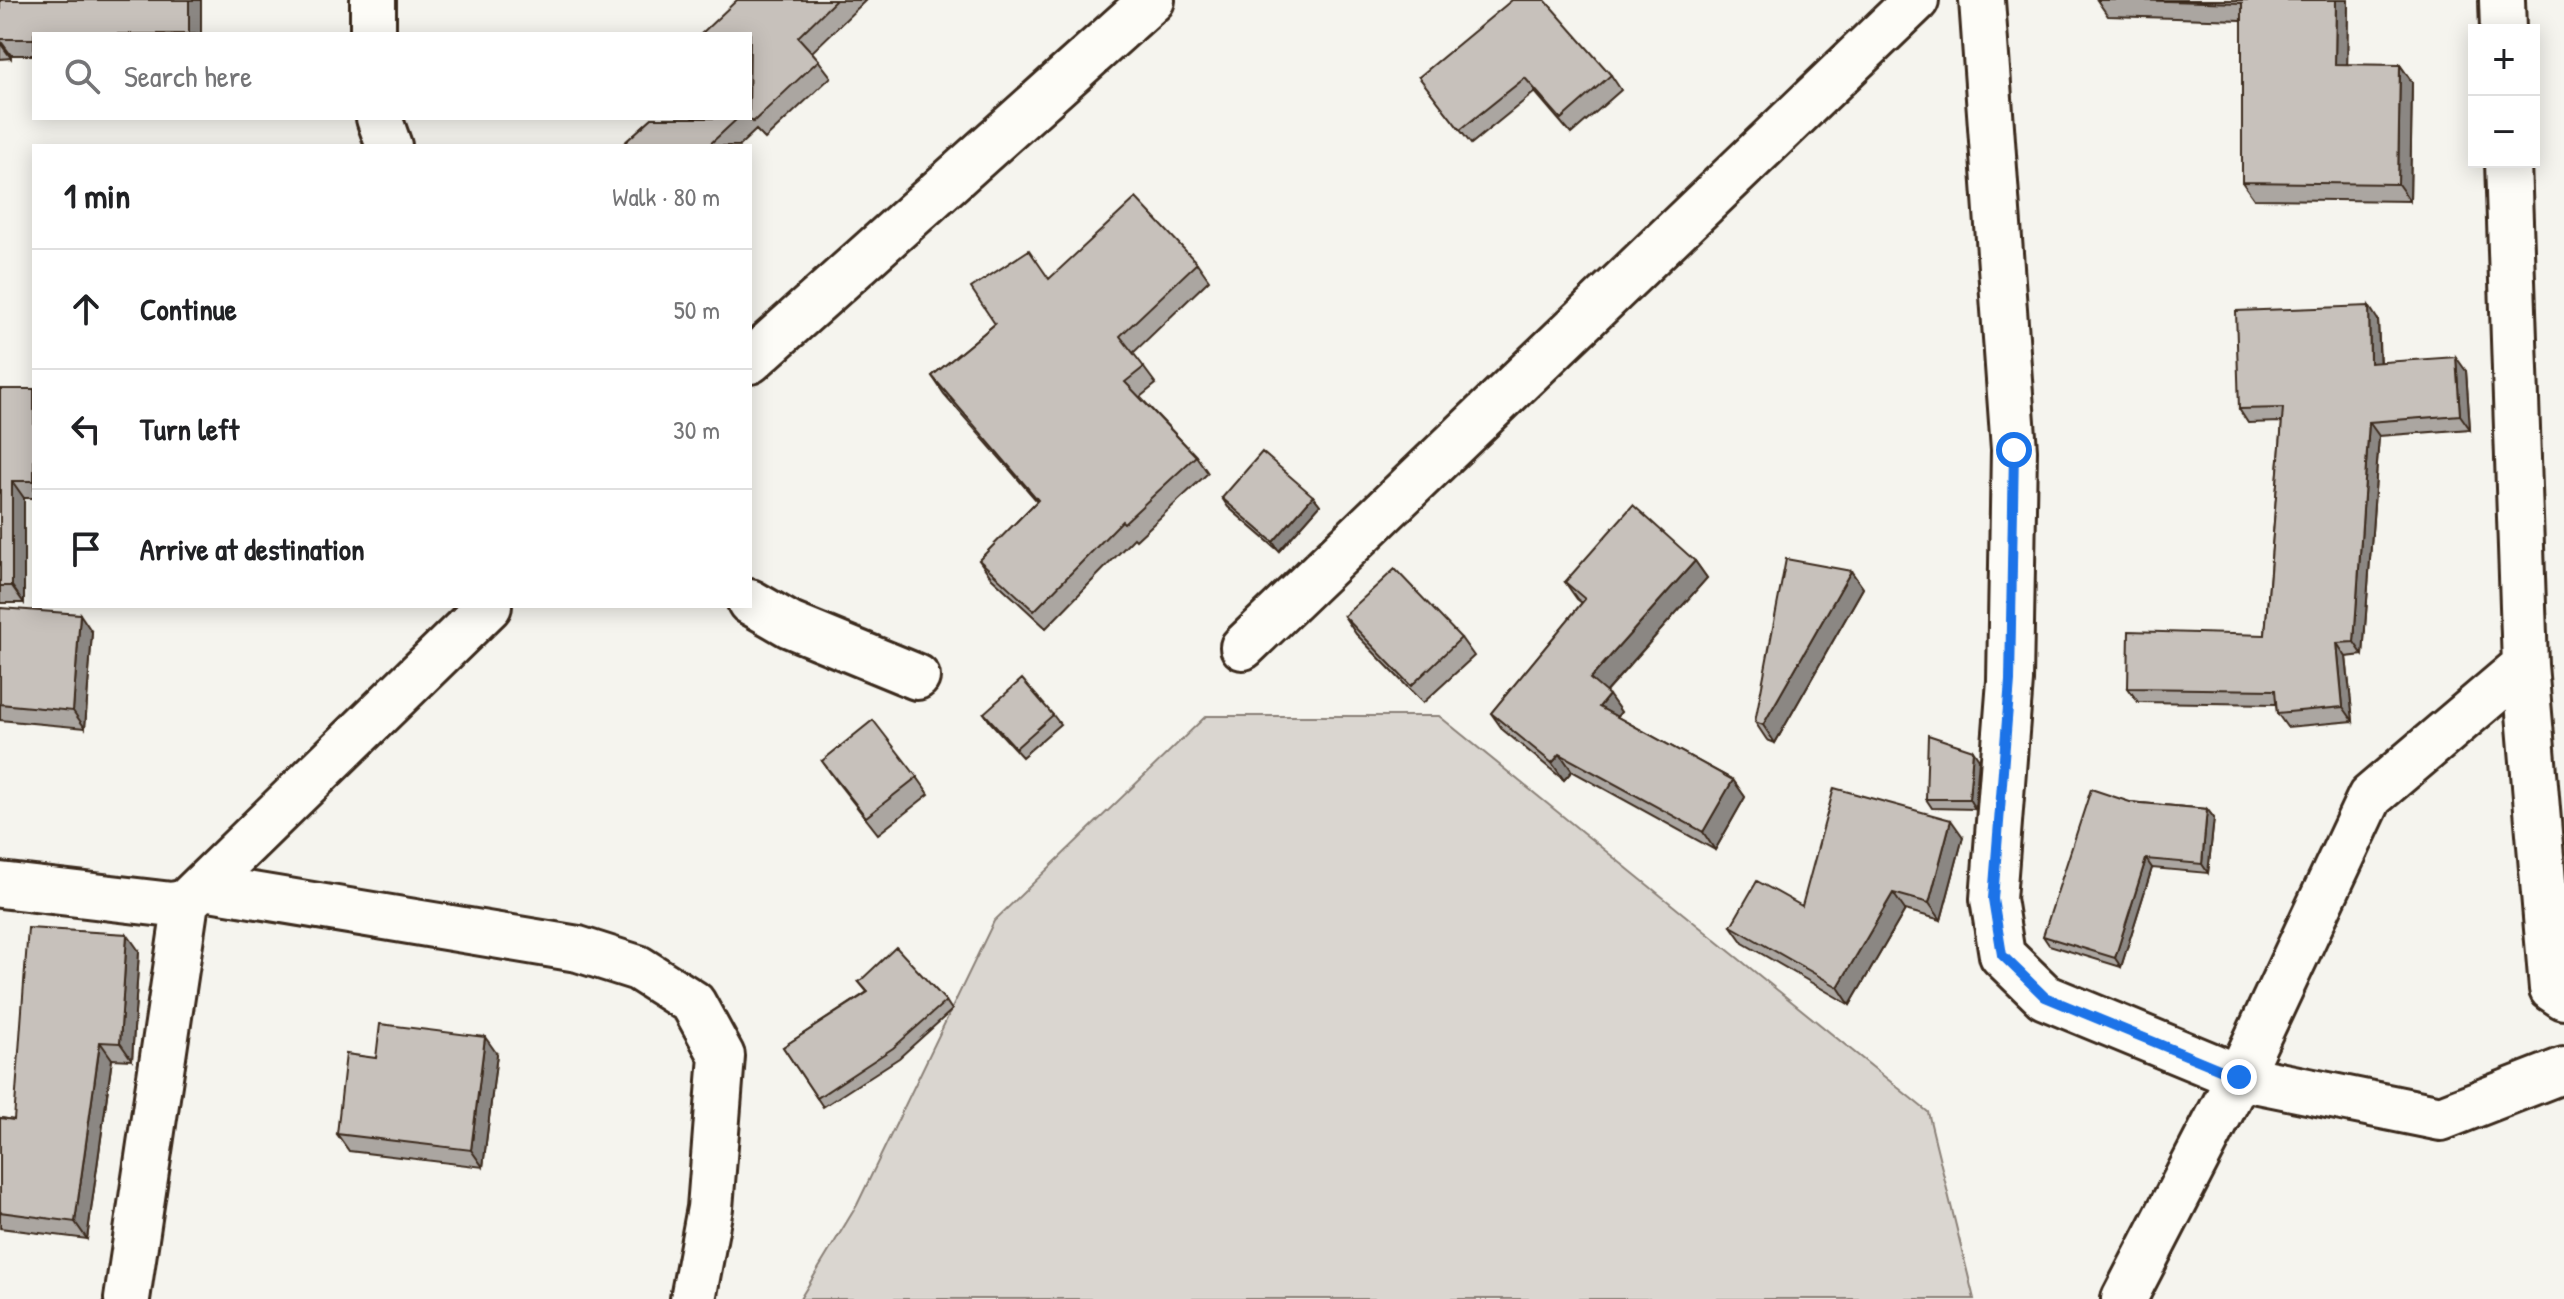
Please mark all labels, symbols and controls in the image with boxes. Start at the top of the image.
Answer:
map controls [2468,24,2540,168]
button: + [2468,24,2540,96]
search box [32,32,752,120]
icon: search [60,54,104,98]
text: Search here [124,56,252,96]
button: − [2468,96,2540,168]
text: 1 min [64,173,130,219]
text: Walk · 80 m [612,179,720,214]
icon: ahead [64,287,108,331]
text: Continue [140,289,237,329]
text: 50 m [674,292,720,327]
icon: left [64,407,108,451]
text: Turn left [140,409,239,449]
text: 30 m [673,412,720,447]
route start [1996,432,2032,468]
icon: arrive [64,527,108,571]
text: Arrive at destination [140,529,365,569]
route end [2221,1059,2257,1095]

